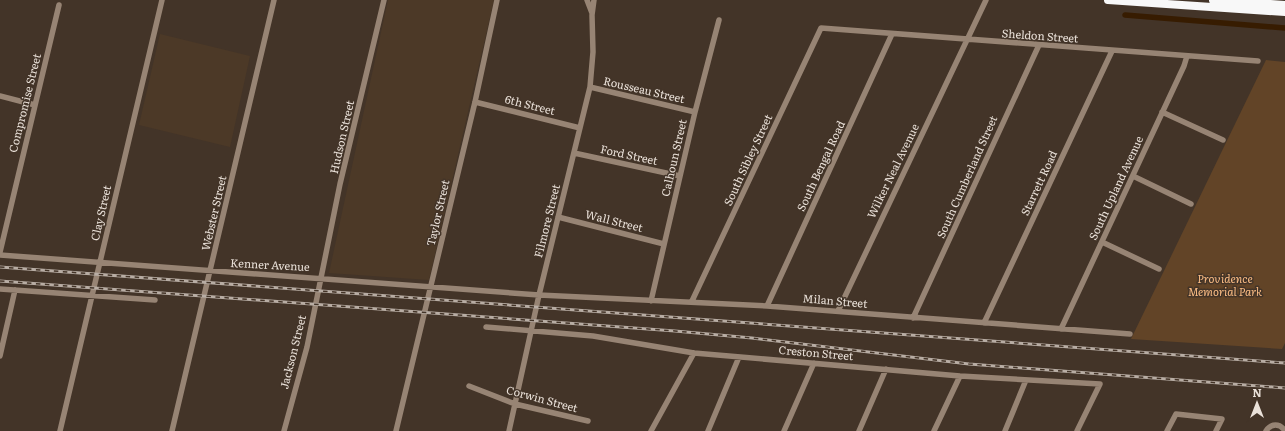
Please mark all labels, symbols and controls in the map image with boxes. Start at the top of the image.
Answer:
street label: Sheldon Street [1001,24,1079,46]
street label: Compromise Street [4,51,44,154]
street label: Rousseau Street [602,72,687,106]
street label: 6th Street [503,90,558,118]
street label: Hudson Street [325,98,357,175]
street label: South Sibley Street [719,111,776,208]
street label: South Cumberland Street [932,112,1001,240]
street label: Calhoun Street [656,117,690,198]
street label: South Bengal Road [792,117,848,213]
street label: Wilker Neal Avenue [862,120,922,221]
street label: South Upland Avenue [1084,133,1146,242]
street label: Ford Street [599,140,660,168]
street label: Starrett Road [1016,147,1060,218]
street label: Webster Street [197,173,230,252]
street label: Taylor Street [422,178,453,247]
street label: Filmore Street [529,182,563,259]
street label: Clay Street [86,183,114,242]
street label: Wall Street [584,205,645,235]
street label: Kenner Avenue [230,254,311,274]
park label: Providence Memorial Park [1188,270,1262,299]
street label: Milan Street [802,289,869,311]
street label: Jackson Street [275,312,309,391]
street label: Creston Street [778,341,855,363]
street label: Corwin Street [505,381,580,415]
north arrow [1237,383,1277,423]
text: N [1252,384,1262,400]

